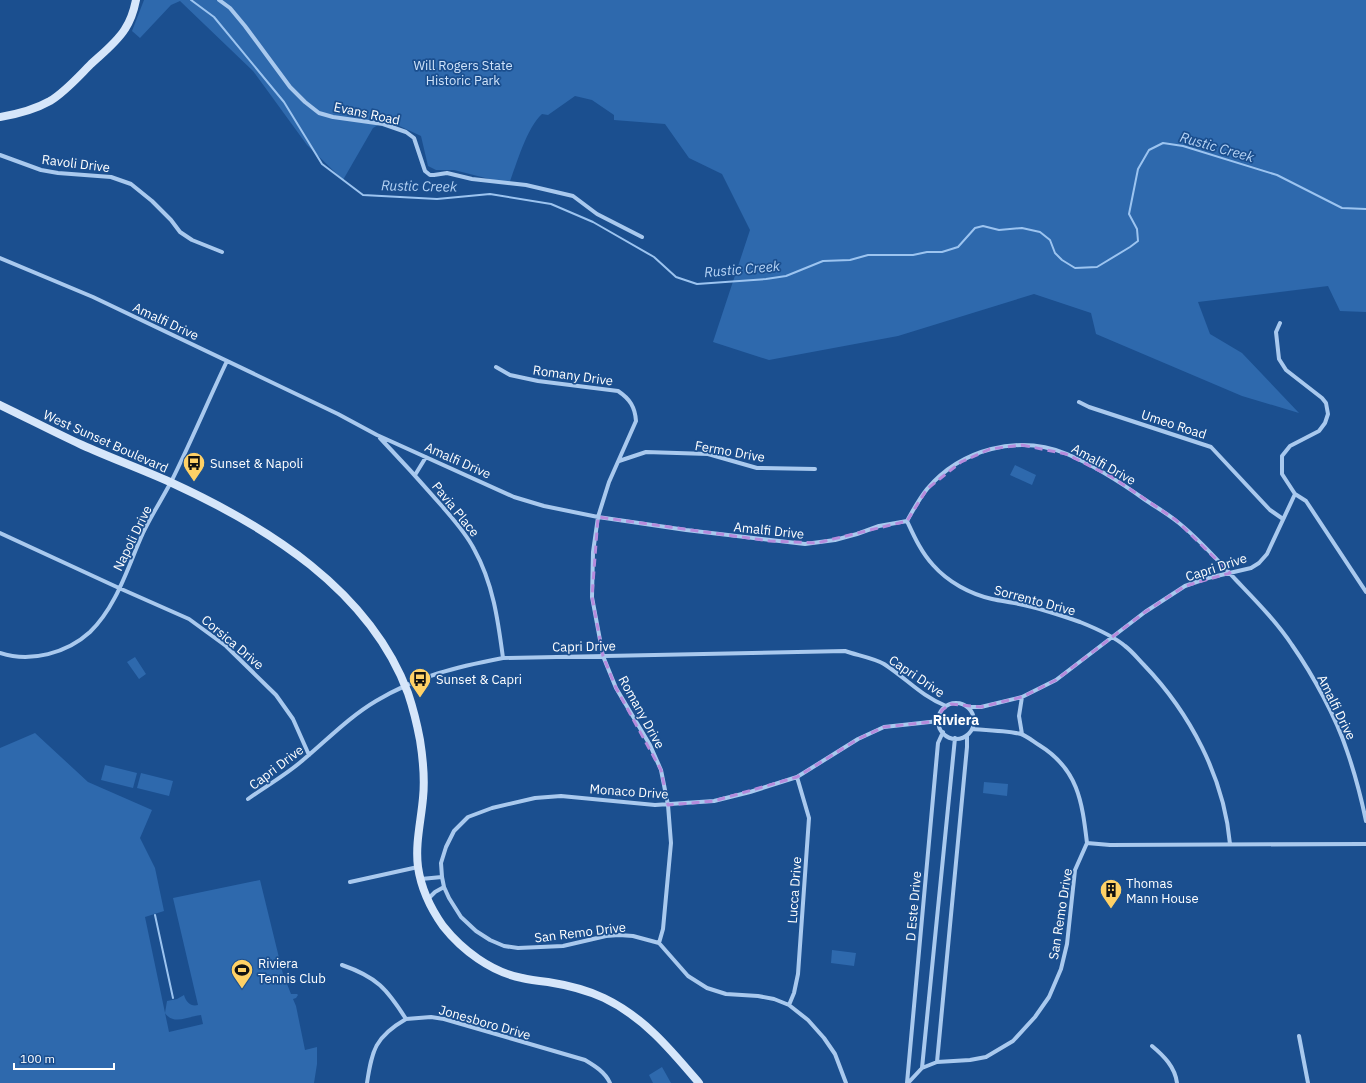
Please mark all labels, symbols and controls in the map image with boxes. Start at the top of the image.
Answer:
park label: Will Rogers State Historic Park [413,57,513,89]
street label: Evans Road [332,98,402,129]
water label: Rustic Creek [1178,128,1257,166]
street label: Ravoli Drive [41,151,111,176]
water label: Rustic Creek [381,176,458,196]
water label: Rustic Creek [703,257,781,281]
street label: Amalfi Drive [130,299,201,344]
street label: Romany Drive [532,361,614,390]
street label: West Sunset Boulevard [41,406,171,477]
street label: Umeo Road [1139,406,1209,443]
street label: Fermo Drive [694,437,766,466]
street label: Amalfi Drive [422,438,494,483]
street label: Amalfi Drive [1069,440,1139,489]
bus stop icon: Sunset & Napoli [181,450,207,483]
place label: Sunset & Napoli [210,455,303,472]
street label: Pavia Place [428,478,483,540]
street label: Napoli Drive [109,503,156,574]
street label: Amalfi Drive [733,518,805,543]
street label: Capri Drive [1183,550,1249,585]
street label: Sorrento Drive [992,581,1078,620]
street label: Corsica Drive [198,611,267,673]
street label: Capri Drive [552,637,616,656]
street label: Capri Drive [886,652,948,701]
bus stop icon: Sunset & Capri [407,666,433,699]
place label: Sunset & Capri [436,671,522,688]
street label: Amalfi Drive [1313,672,1360,743]
street label: Romany Drive [615,673,669,752]
district label: Riviera [933,711,979,729]
street label: Capri Drive [246,741,307,793]
street label: Monaco Drive [589,780,669,803]
street label: Lucca Drive [784,856,805,924]
street label: San Remo Drive [1045,867,1076,961]
street label: D Este Drive [902,870,925,942]
place label: Thomas Mann House [1126,875,1199,907]
building icon: Thomas Mann House [1098,877,1124,910]
street label: San Remo Drive [533,918,627,947]
place label: Riviera Tennis Club [258,955,326,987]
sports icon: Riviera Tennis Club [229,957,255,990]
street label: Jonesboro Drive [437,1001,533,1044]
scale bar [14,1045,114,1071]
text: 100 m [20,1051,55,1066]

